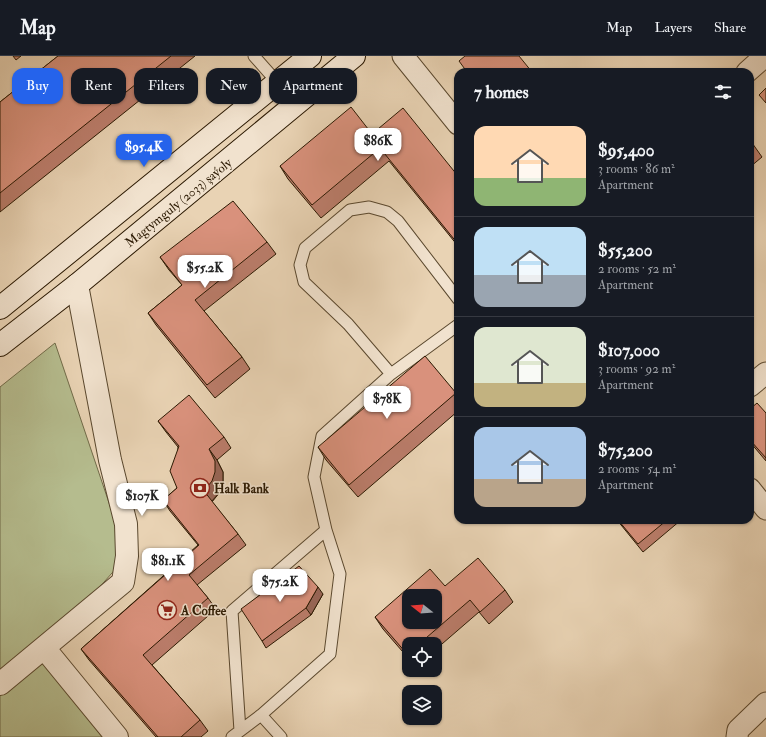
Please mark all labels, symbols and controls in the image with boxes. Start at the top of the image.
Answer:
text: Map [20,16,56,40]
text: Map [606,19,632,36]
text: Layers [654,19,692,36]
text: Share [714,19,746,36]
chip: Buy [12,68,63,104]
chip: Rent [71,68,126,104]
chip: Filters [134,68,198,104]
chip: New [206,68,261,104]
chip: Apartment [269,68,357,104]
icon: filters [712,81,734,103]
text: 7 homes [474,82,529,103]
pin: $86K [354,128,402,162]
text: $86K [363,133,393,149]
pin: $95.4K [111,134,177,168]
text: $95.4K [125,139,163,155]
text: $95,400 [598,140,655,161]
icon: home [506,142,554,190]
street label: Magtymguly (2033) şaýoly [122,155,236,252]
text: 3 rooms · 86 m² [598,161,675,177]
text: Apartment [598,177,654,193]
text: $55,200 [598,240,652,261]
icon: home [506,243,554,291]
pin: $55.2K [172,255,238,289]
text: $55.2K [187,260,223,276]
text: 2 rooms · 52 m² [598,261,676,277]
text: Apartment [598,277,654,293]
text: $107,000 [598,340,660,361]
icon: home [506,343,554,391]
text: 3 rooms · 92 m² [598,361,675,377]
text: Apartment [598,377,654,393]
pin: $78K [363,386,411,420]
text: $78K [373,391,401,407]
text: $75,200 [598,440,653,461]
icon: home [506,443,554,491]
text: 2 rooms · 54 m² [598,461,676,477]
bank icon: Halk Bank [189,477,211,499]
text: Apartment [598,477,654,493]
place label: Halk Bank [214,481,270,497]
pin: $107K [114,483,170,517]
text: $107K [125,488,159,504]
pin: $81.1K [135,548,201,582]
text: $81.1K [151,553,185,569]
pin: $75.2K [247,569,313,603]
text: $75.2K [261,574,299,590]
north arrow [402,589,442,629]
map controls [402,589,442,725]
supermarket icon: A Coffee [156,599,178,621]
place label: A Coffee [180,603,227,619]
button: locate [402,637,442,677]
button: layers [402,685,442,725]

